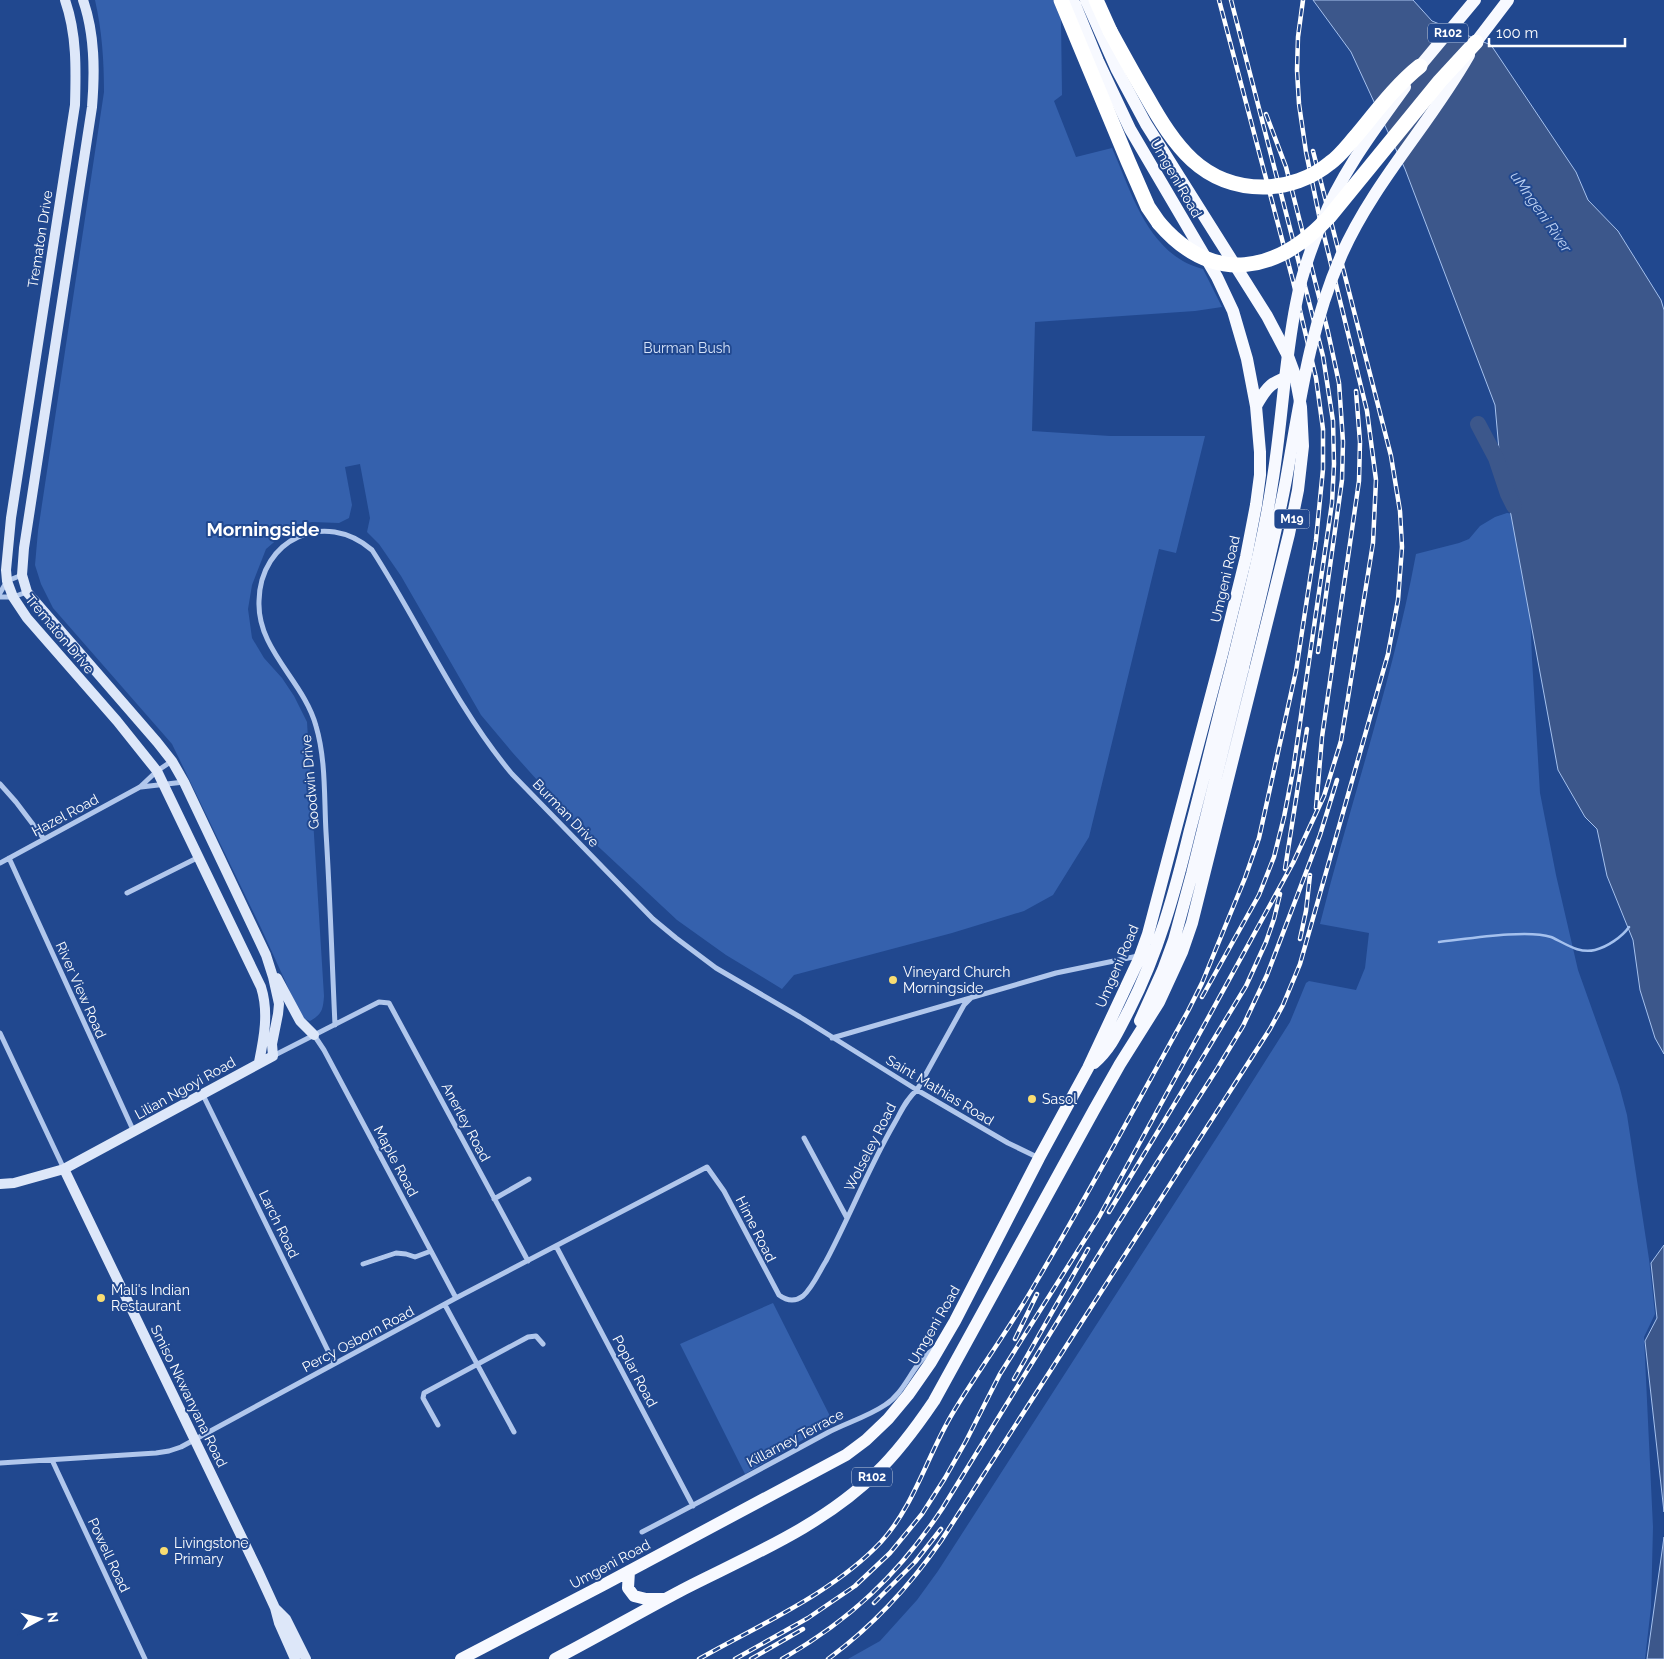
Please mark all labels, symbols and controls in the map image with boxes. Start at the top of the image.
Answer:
scale bar [1489,15,1625,47]
road number: R102 [1428,23,1468,42]
text: 100 m [1496,24,1538,42]
street label: Umgeni Road [1147,136,1205,220]
water label: uMngeni River [1506,168,1576,257]
street label: Trematon Drive [24,189,56,289]
park label: Burman Bush [643,340,731,356]
road number: M19 [1274,509,1310,528]
district label: Morningside [207,518,319,540]
street label: Umgeni Road [1207,534,1243,624]
street label: Trematon Drive [22,591,98,677]
street label: Goodwin Drive [298,734,322,830]
street label: Burman Drive [530,776,602,850]
street label: Hazel Road [29,791,101,839]
street label: Umgeni Road [1092,922,1142,1010]
street label: River View Road [53,939,109,1041]
place label: Vineyard Church Morningside [903,964,1010,996]
marker: Vineyard Church Morningside [887,974,899,986]
street label: Saint Mathias Road [883,1052,997,1128]
street label: Lilian Ngoyi Road [132,1054,238,1122]
street label: Anerley Road [439,1080,493,1164]
place label: Sasol [1042,1091,1077,1107]
marker: Sasol [1026,1093,1038,1105]
street label: Wolseley Road [841,1100,899,1194]
street label: Maple Road [371,1123,421,1199]
street label: Larch Road [256,1187,302,1261]
street label: Hime Road [733,1193,779,1265]
place label: Mali's Indian Restaurant [111,1282,190,1314]
street label: Umgeni Road [905,1283,963,1367]
marker: Mali's Indian Restaurant [95,1292,107,1304]
street label: Percy Osborn Road [299,1303,417,1375]
street label: Smiso Nkwanyana Road [148,1322,230,1470]
street label: Poplar Road [609,1332,661,1410]
street label: Killarney Terrace [744,1406,846,1470]
road number: R102 [852,1468,892,1486]
street label: Powell Road [85,1515,133,1595]
place label: Livingstone Primary [174,1535,249,1567]
street label: Umgeni Road [567,1536,653,1592]
marker: Livingstone Primary [158,1545,170,1557]
north arrow [15,1594,65,1644]
text: N [44,1611,61,1624]

